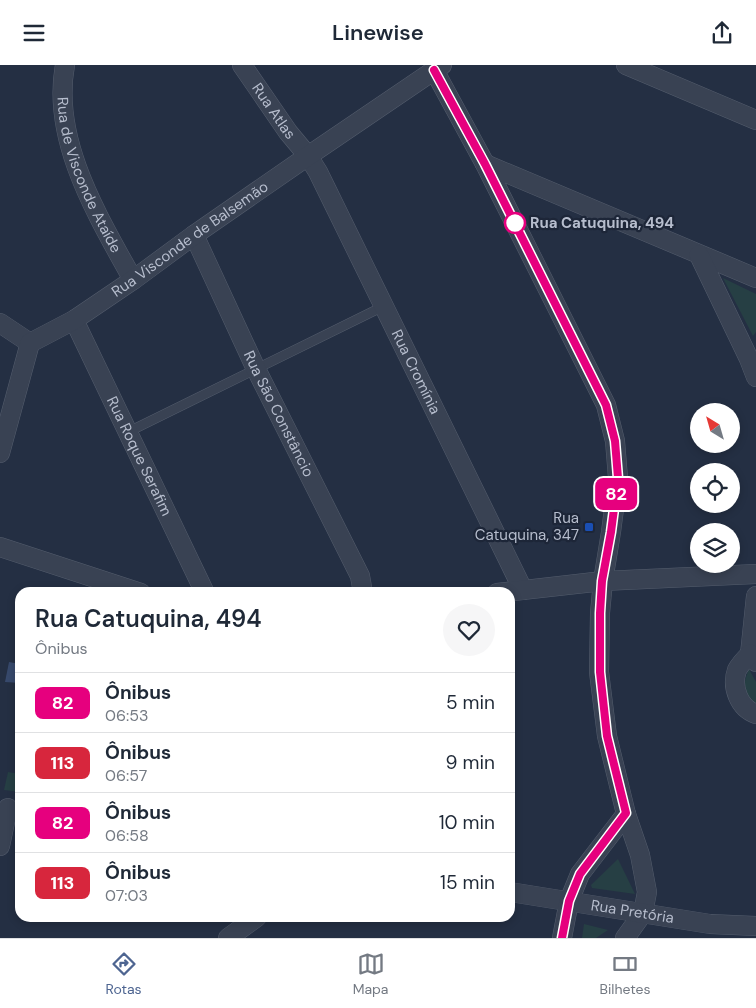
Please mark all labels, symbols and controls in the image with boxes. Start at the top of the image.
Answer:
text: Linewise [332,18,424,47]
icon: menu [20,19,48,47]
icon: share [708,19,736,47]
street label: Rua Atlas [247,79,300,144]
street label: Rua de Visconde Ataíde [52,97,126,257]
street label: Rua Visconde de Balsemão [108,176,272,302]
marker: Rua Catuquina, 494 [504,212,526,234]
place label: Rua Catuquina, 494 [530,213,674,233]
street label: Rua Cromínia [387,326,445,417]
street label: Rua São Constâncio [239,348,319,481]
street label: Rua Roque Serafim [102,393,177,519]
north arrow [690,403,740,453]
map controls [690,403,740,573]
button: locate [690,463,740,513]
line badge: 82 [594,478,638,510]
text: 82 [605,482,627,506]
place label: Rua Catuquina, 347 [475,508,579,545]
marker: Rua Catuquina, 347 [583,521,595,533]
button: layers [690,523,740,573]
text: Rua Catuquina, 494 [35,603,261,634]
button: heart [443,604,495,656]
text: Ônibus [35,638,88,659]
text: Ônibus [105,680,171,705]
text: 5 min [446,690,495,715]
text: 82 [52,691,73,715]
text: 06:53 [105,705,148,726]
text: Ônibus [105,740,171,765]
text: 9 min [446,750,495,775]
text: 113 [51,751,74,775]
text: 06:57 [105,765,147,786]
text: Ônibus [105,800,171,825]
text: 10 min [439,810,495,835]
text: 82 [52,811,73,835]
text: 06:58 [105,825,149,846]
text: Ônibus [105,860,171,885]
text: 15 min [440,870,495,895]
text: 113 [51,871,74,895]
text: 07:03 [105,885,148,906]
street label: Rua Pretória [589,895,675,928]
tab: Rotas [106,950,142,998]
tab: Mapa [353,950,388,998]
tab: Bilhetes [600,950,650,998]

